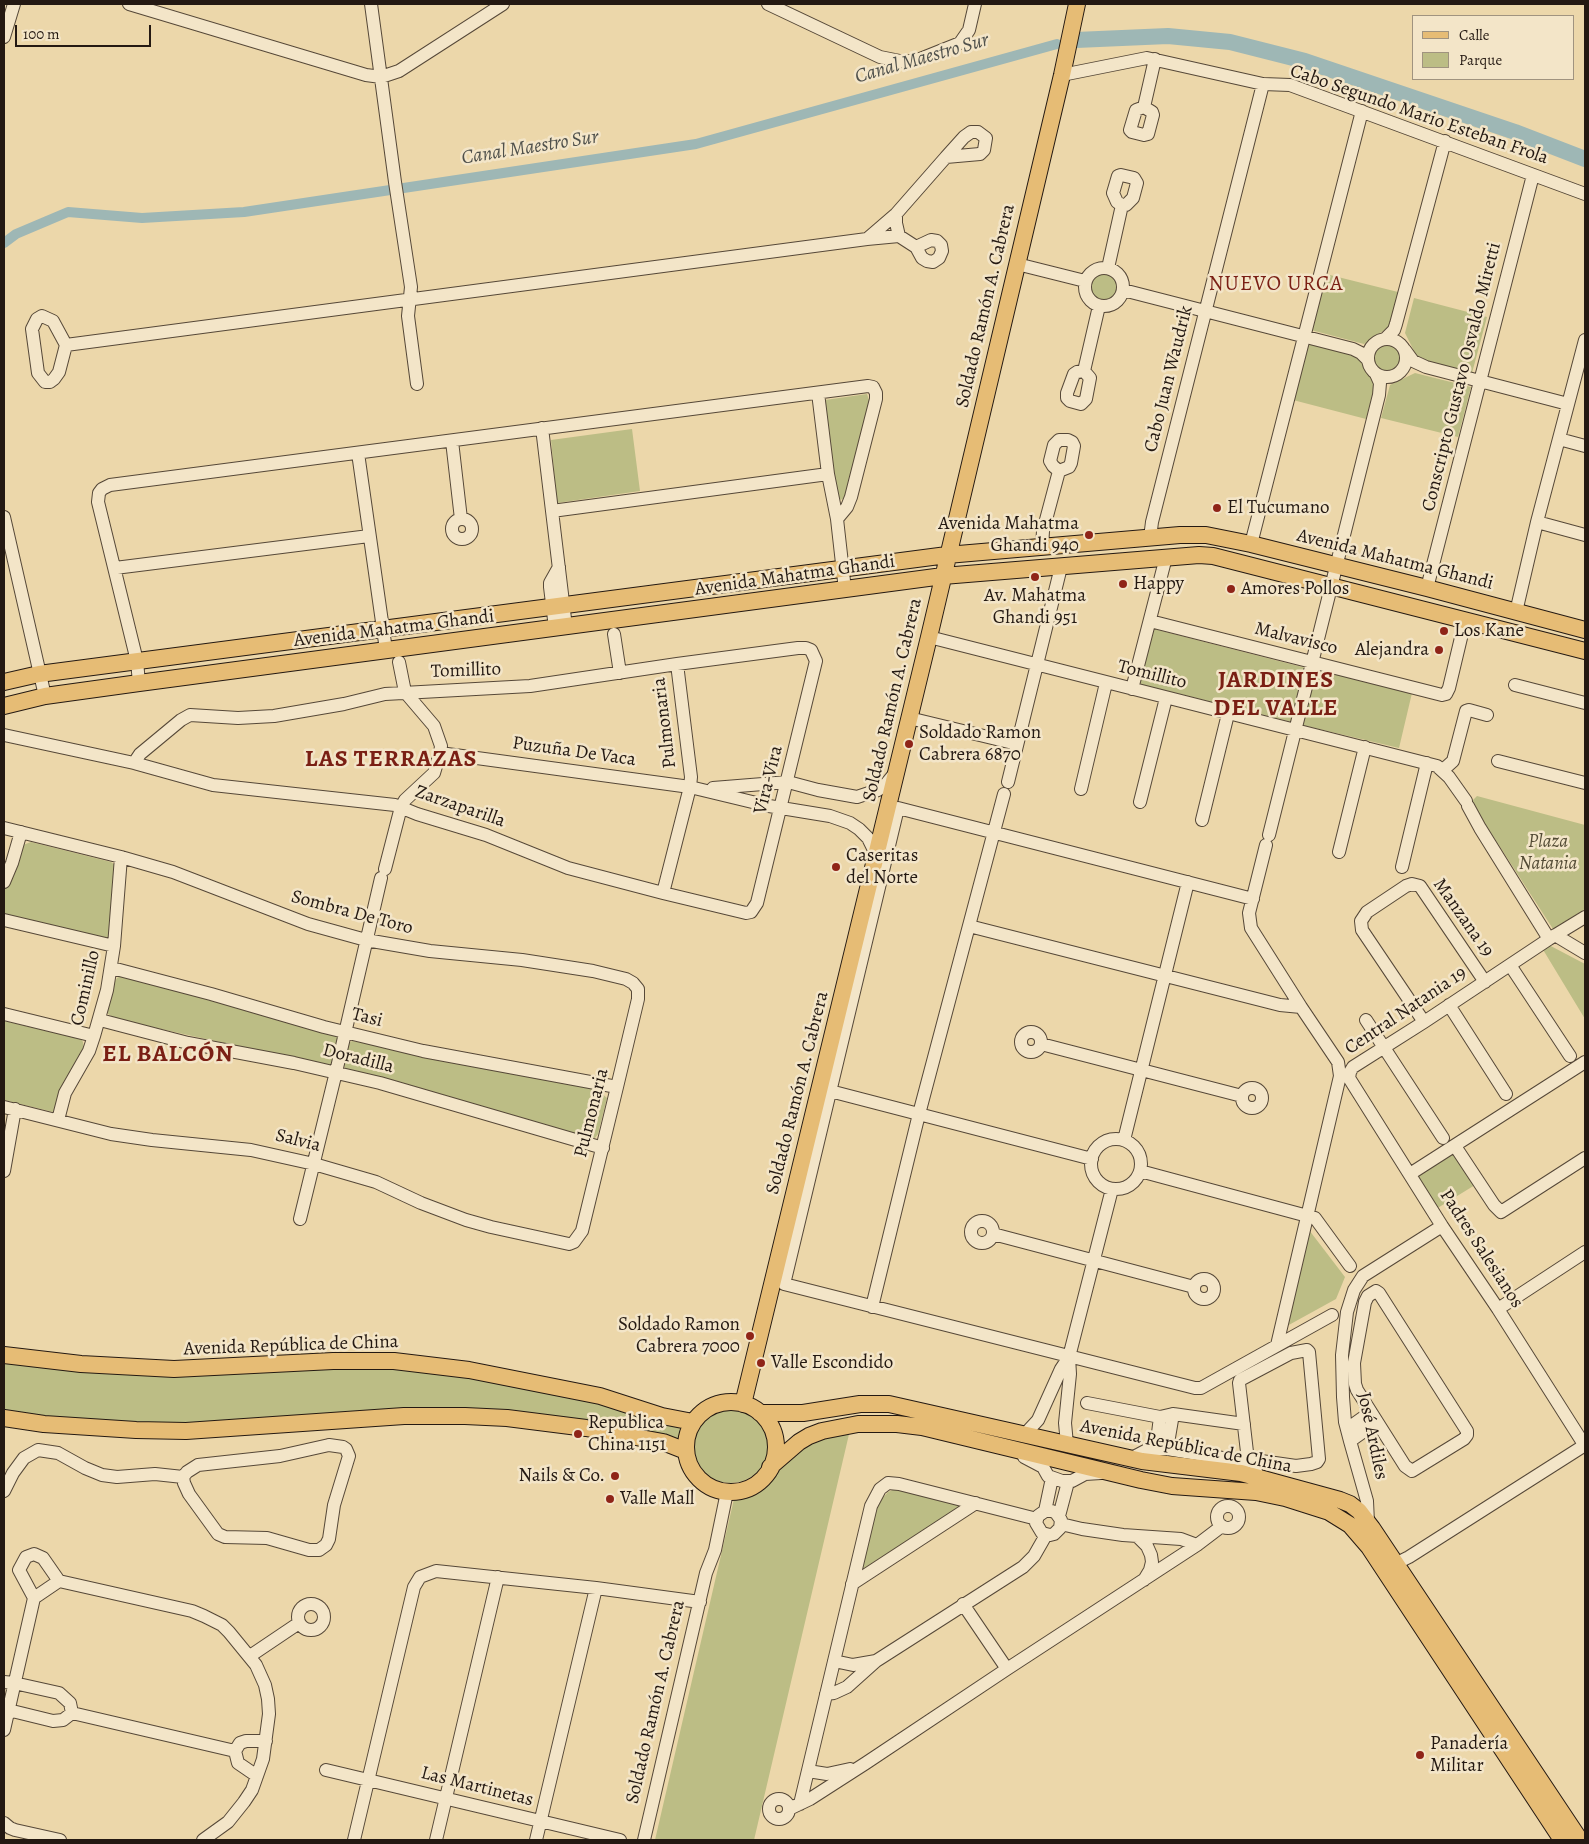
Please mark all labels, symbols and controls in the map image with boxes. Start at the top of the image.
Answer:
scale bar [18,15,154,47]
legend [1412,15,1574,80]
text: 100 m [23,24,60,44]
text: Calle [1459,25,1489,45]
water label: Canal Maestro Sur [852,28,992,90]
text: Parque [1459,50,1502,70]
street label: Cabo Segundo Mario Esteban Frola [1287,60,1551,170]
water label: Canal Maestro Sur [460,125,600,171]
street label: Soldado Ramón A. Cabrera [951,202,1021,410]
street label: Conscripto Gustavo Osvaldo Miretti [1418,240,1506,514]
district label: NUEVO URCA [1207,272,1345,298]
street label: Cabo Juan Waudrik [1140,303,1198,455]
place label: El Tucumano [1227,497,1330,519]
marker: El Tucumano [1211,502,1223,514]
place label: Avenida Mahatma Ghandi 940 [938,513,1079,557]
street label: Avenida Mahatma Ghandi [1294,525,1496,595]
marker: Avenida Mahatma Ghandi 940 [1083,529,1095,541]
street label: Avenida Mahatma Ghandi [693,551,897,601]
marker: Av. Mahatma Ghandi 951 [1029,571,1041,583]
place label: Happy [1133,573,1184,595]
marker: Happy [1117,578,1129,590]
place label: Amores Pollos [1241,578,1349,600]
marker: Amores Pollos [1225,583,1237,595]
place label: Av. Mahatma Ghandi 951 [984,585,1086,629]
street label: Soldado Ramón A. Cabrera [858,596,928,804]
street label: Avenida Mahatma Ghandi [292,605,496,653]
street label: Malvavisco [1252,618,1340,660]
place label: Los Kane [1454,620,1524,642]
marker: Los Kane [1438,625,1450,637]
place label: Alejandra [1355,639,1429,661]
marker: Alejandra [1433,644,1445,656]
street label: Tomillito [1115,655,1189,695]
street label: Tomillito [431,658,501,684]
district label: JARDINES DEL VALLE [1212,667,1340,723]
street label: Pulmonaria [648,676,682,770]
place label: Soldado Ramon Cabrera 6870 [919,722,1041,766]
street label: Puzuña De Vaca [511,732,637,772]
marker: Soldado Ramon Cabrera 6870 [903,738,915,750]
street label: Vira-Vira [749,743,789,817]
district label: LAS TERRAZAS [303,746,479,774]
street label: Zarzaparilla [412,781,508,833]
park label: Plaza Natania [1519,831,1577,875]
place label: Caseritas del Norte [846,845,918,889]
marker: Caseritas del Norte [830,861,842,873]
street label: Manzana 19 [1428,874,1498,962]
street label: Sombra De Toro [289,886,415,940]
street label: Cominillo [66,948,106,1028]
street label: Central Natania 19 [1341,962,1471,1060]
street label: Soldado Ramón A. Cabrera [762,989,834,1197]
street label: Tasi [349,1003,385,1033]
street label: Doradilla [320,1039,396,1079]
district label: EL BALCÓN [101,1041,235,1069]
street label: Pulmonaria [570,1066,614,1160]
street label: Salvia [273,1124,323,1158]
street label: Padres Salesianos [1434,1185,1528,1313]
place label: Soldado Ramon Cabrera 7000 [618,1314,740,1358]
marker: Soldado Ramon Cabrera 7000 [744,1330,756,1342]
street label: Avenida República de China [183,1331,399,1361]
place label: Valle Escondido [771,1352,893,1374]
marker: Valle Escondido [755,1357,767,1369]
street label: José Ardiles [1352,1390,1392,1482]
place label: Republica China 1151 [588,1412,666,1456]
street label: Avenida República de China [1078,1415,1294,1479]
marker: Republica China 1151 [572,1428,584,1440]
place label: Nails & Co. [518,1465,605,1487]
marker: Nails & Co. [609,1470,621,1482]
place label: Valle Mall [620,1488,694,1510]
marker: Valle Mall [604,1493,616,1505]
street label: Soldado Ramón A. Cabrera [621,1598,691,1806]
place label: Panadería Militar [1430,1733,1508,1777]
marker: Panadería Militar [1414,1749,1426,1761]
street label: Las Martinetas [418,1762,536,1812]

